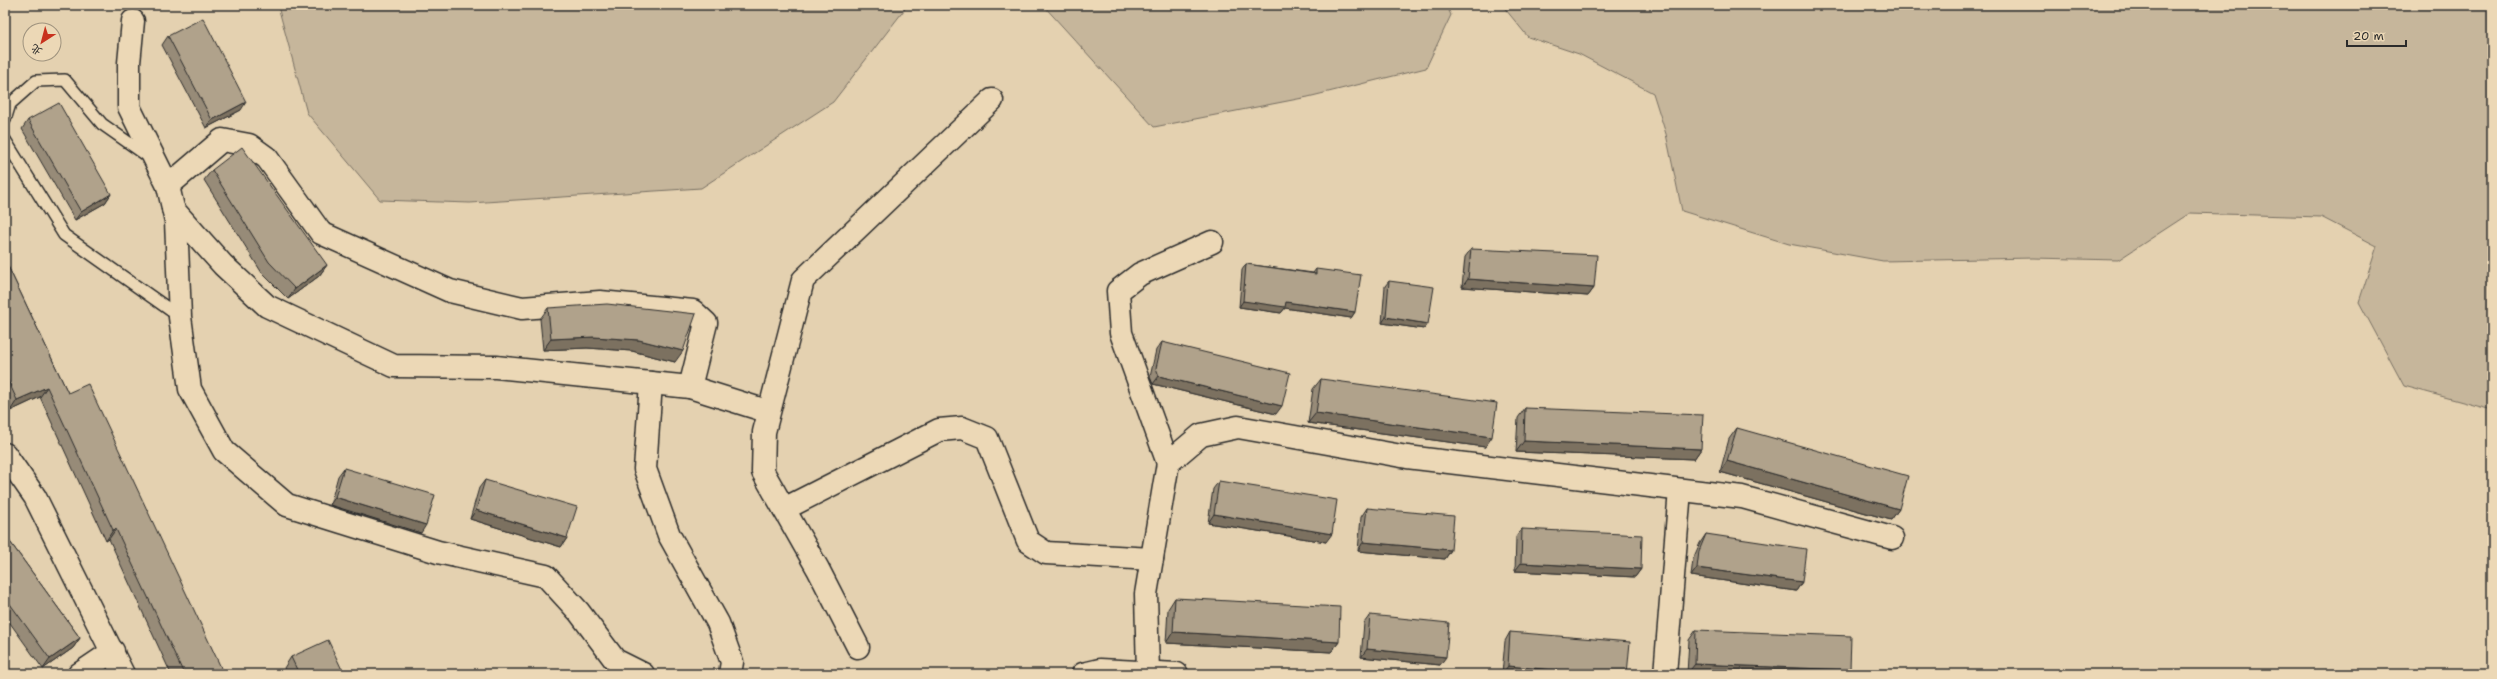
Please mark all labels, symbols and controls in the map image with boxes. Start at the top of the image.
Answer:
north arrow [22,22,62,62]
scale bar [2347,22,2406,48]
text: 20 m [2353,28,2384,44]
text: 北 [28,40,45,59]

